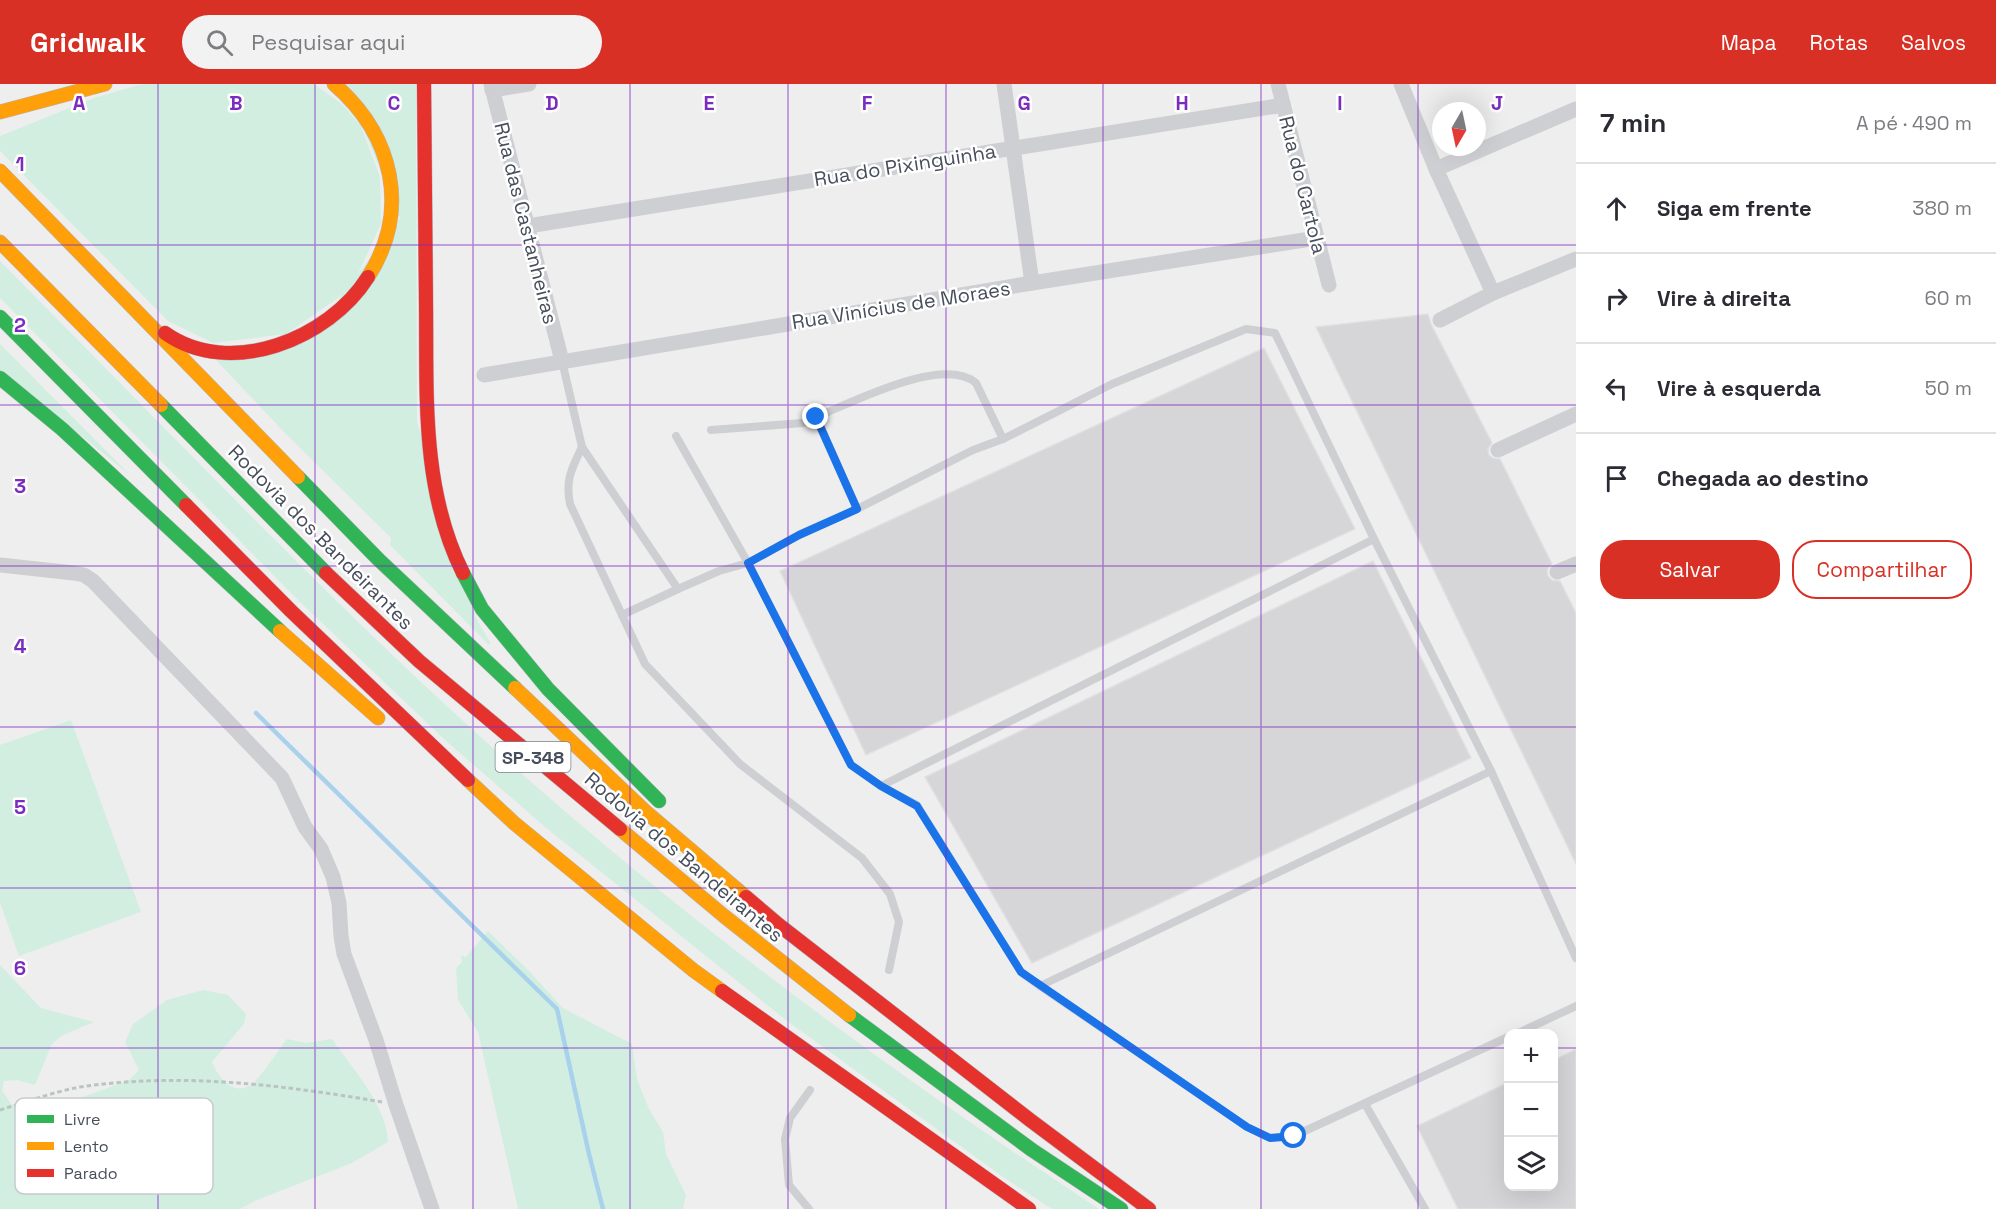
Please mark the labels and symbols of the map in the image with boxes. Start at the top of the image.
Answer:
text: A [73,90,86,116]
text: B [229,90,243,116]
text: C [388,90,401,116]
text: D [545,90,559,116]
text: E [703,90,715,116]
text: F [862,90,873,116]
text: G [1017,90,1031,116]
text: H [1175,90,1189,116]
text: I [1337,90,1343,116]
text: J [1491,90,1503,116]
north arrow [1432,102,1486,156]
street label: Rua do Cartola [1273,113,1333,257]
street label: Rua das Castanheiras [488,119,564,327]
street label: Rua do Pixinguinha [812,138,998,192]
text: 1 [15,151,25,177]
street label: Rua Vinícius de Moraes [790,275,1012,335]
text: 2 [14,312,26,338]
route end [802,403,828,429]
street label: Rodovia dos Bandeirantes [223,439,419,635]
text: 3 [14,473,26,499]
text: 4 [14,633,27,659]
road number: SP-348 [496,742,570,772]
street label: Rodovia dos Bandeirantes [579,766,789,948]
text: 5 [14,794,26,820]
text: 6 [14,955,26,981]
legend [15,1098,213,1194]
text: Livre [64,1109,101,1130]
route start [1280,1122,1306,1148]
text: Lento [64,1136,109,1157]
text: Parado [64,1163,118,1184]

